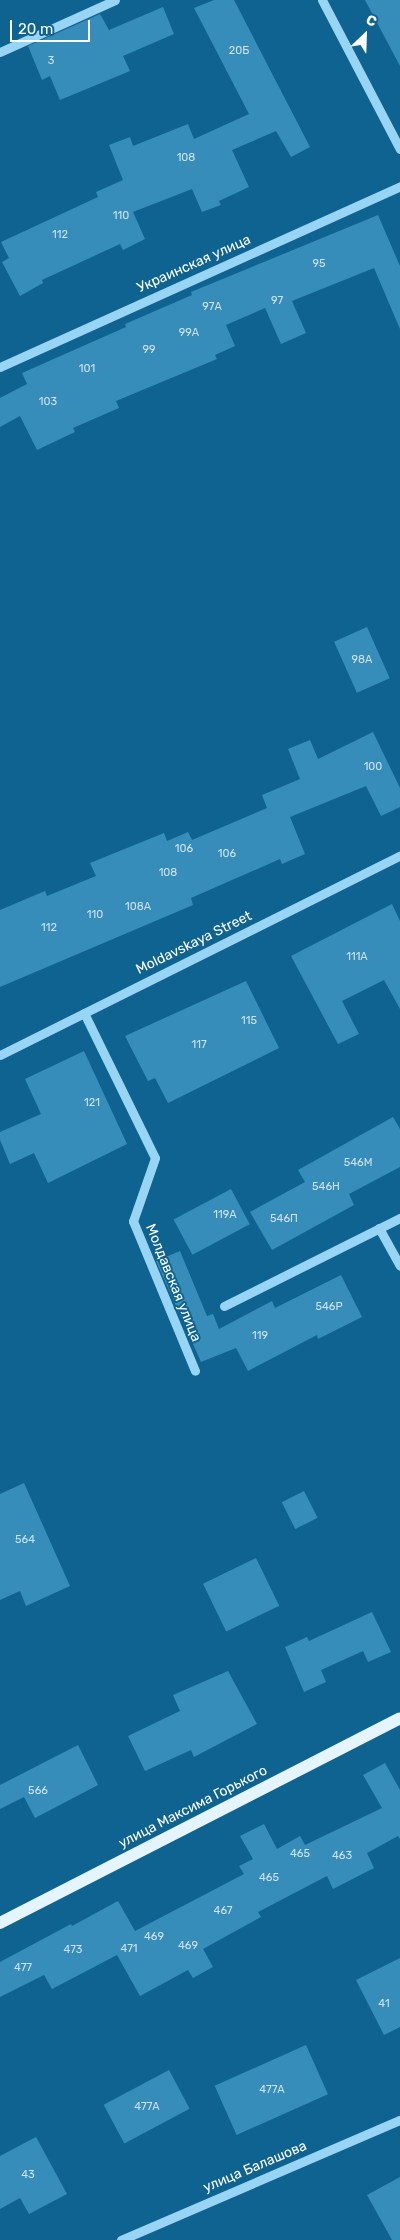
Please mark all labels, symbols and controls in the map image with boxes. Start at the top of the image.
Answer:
scale bar [12,10,92,42]
north arrow [340,10,390,60]
text: С [363,11,379,31]
text: 20 m [18,20,53,38]
house number: 20Б [229,44,249,58]
house number: 3 [48,54,54,68]
house number: 108 [177,151,195,165]
house number: 110 [113,209,129,223]
house number: 112 [52,228,68,242]
street label: Украинская улица [135,231,253,297]
house number: 95 [312,257,326,271]
house number: 97 [271,294,283,308]
house number: 97А [202,300,222,314]
house number: 99А [179,326,199,340]
house number: 99 [142,343,156,357]
house number: 101 [79,362,95,376]
house number: 103 [39,395,57,409]
house number: 98А [352,653,372,667]
house number: 100 [364,760,382,774]
house number: 106 [175,842,193,856]
house number: 106 [218,847,236,861]
house number: 108 [159,866,177,880]
house number: 108А [125,900,151,914]
house number: 110 [87,908,103,922]
street label: Moldavskaya Street [133,908,255,978]
house number: 112 [41,921,57,935]
house number: 111А [346,950,368,964]
house number: 115 [241,1014,257,1028]
house number: 117 [191,1038,207,1052]
house number: 121 [84,1096,100,1110]
house number: 546М [344,1156,372,1170]
house number: 546Н [312,1180,340,1194]
house number: 119А [213,1208,237,1222]
house number: 546П [270,1212,298,1226]
street label: Молдавская улица [142,1222,204,1344]
house number: 546Р [315,1300,343,1314]
house number: 119 [252,1329,268,1343]
house number: 564 [15,1533,35,1547]
street label: улица Максима Горького [116,1762,270,1852]
house number: 566 [28,1784,48,1798]
house number: 465 [290,1847,310,1861]
house number: 463 [332,1849,352,1863]
house number: 465 [259,1871,279,1885]
house number: 467 [214,1904,232,1918]
house number: 469 [144,1930,164,1944]
house number: 469 [178,1939,198,1953]
house number: 471 [121,1942,137,1956]
house number: 473 [64,1943,82,1957]
house number: 477 [14,1961,32,1975]
house number: 41 [378,1997,390,2011]
house number: 477А [259,2083,285,2097]
house number: 477А [134,2100,160,2114]
street label: улица Балашова [201,2138,309,2196]
house number: 43 [21,2168,35,2182]

